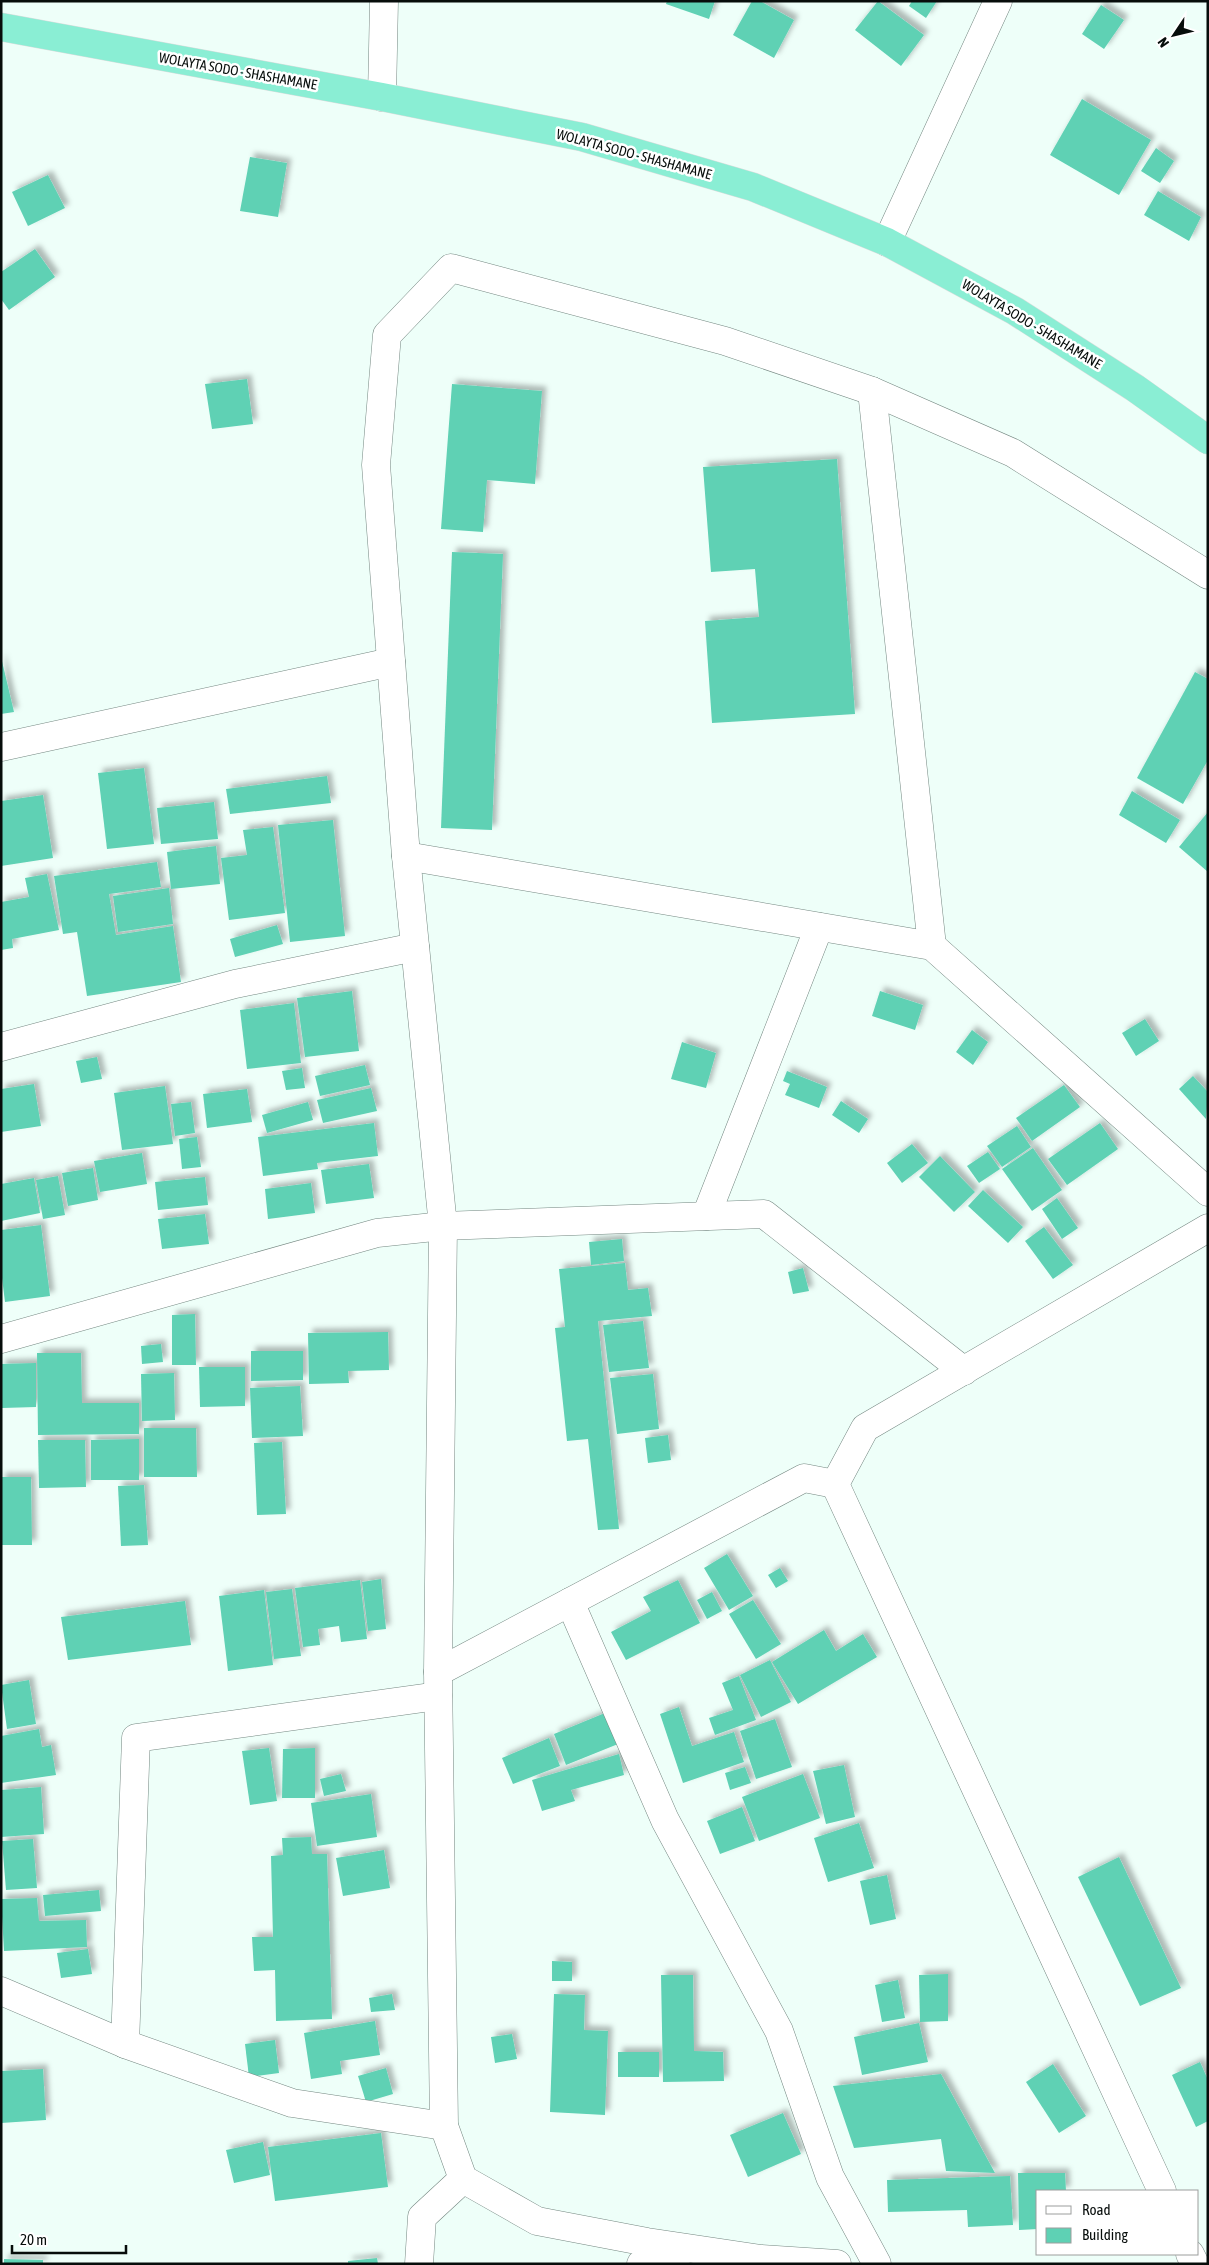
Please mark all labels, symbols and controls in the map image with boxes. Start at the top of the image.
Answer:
north arrow [1149,10,1199,60]
text: N [1154,34,1172,50]
street label: WOLAYTA SODO - SHASHAMANE [158,49,318,93]
street label: WOLAYTA SODO - SHASHAMANE [555,126,713,182]
street label: WOLAYTA SODO - SHASHAMANE [959,276,1105,372]
legend [1036,2190,1199,2255]
text: Road [1082,2201,1111,2218]
scale bar [12,2222,126,2254]
text: Building [1082,2226,1128,2243]
text: 20 m [20,2231,47,2248]

